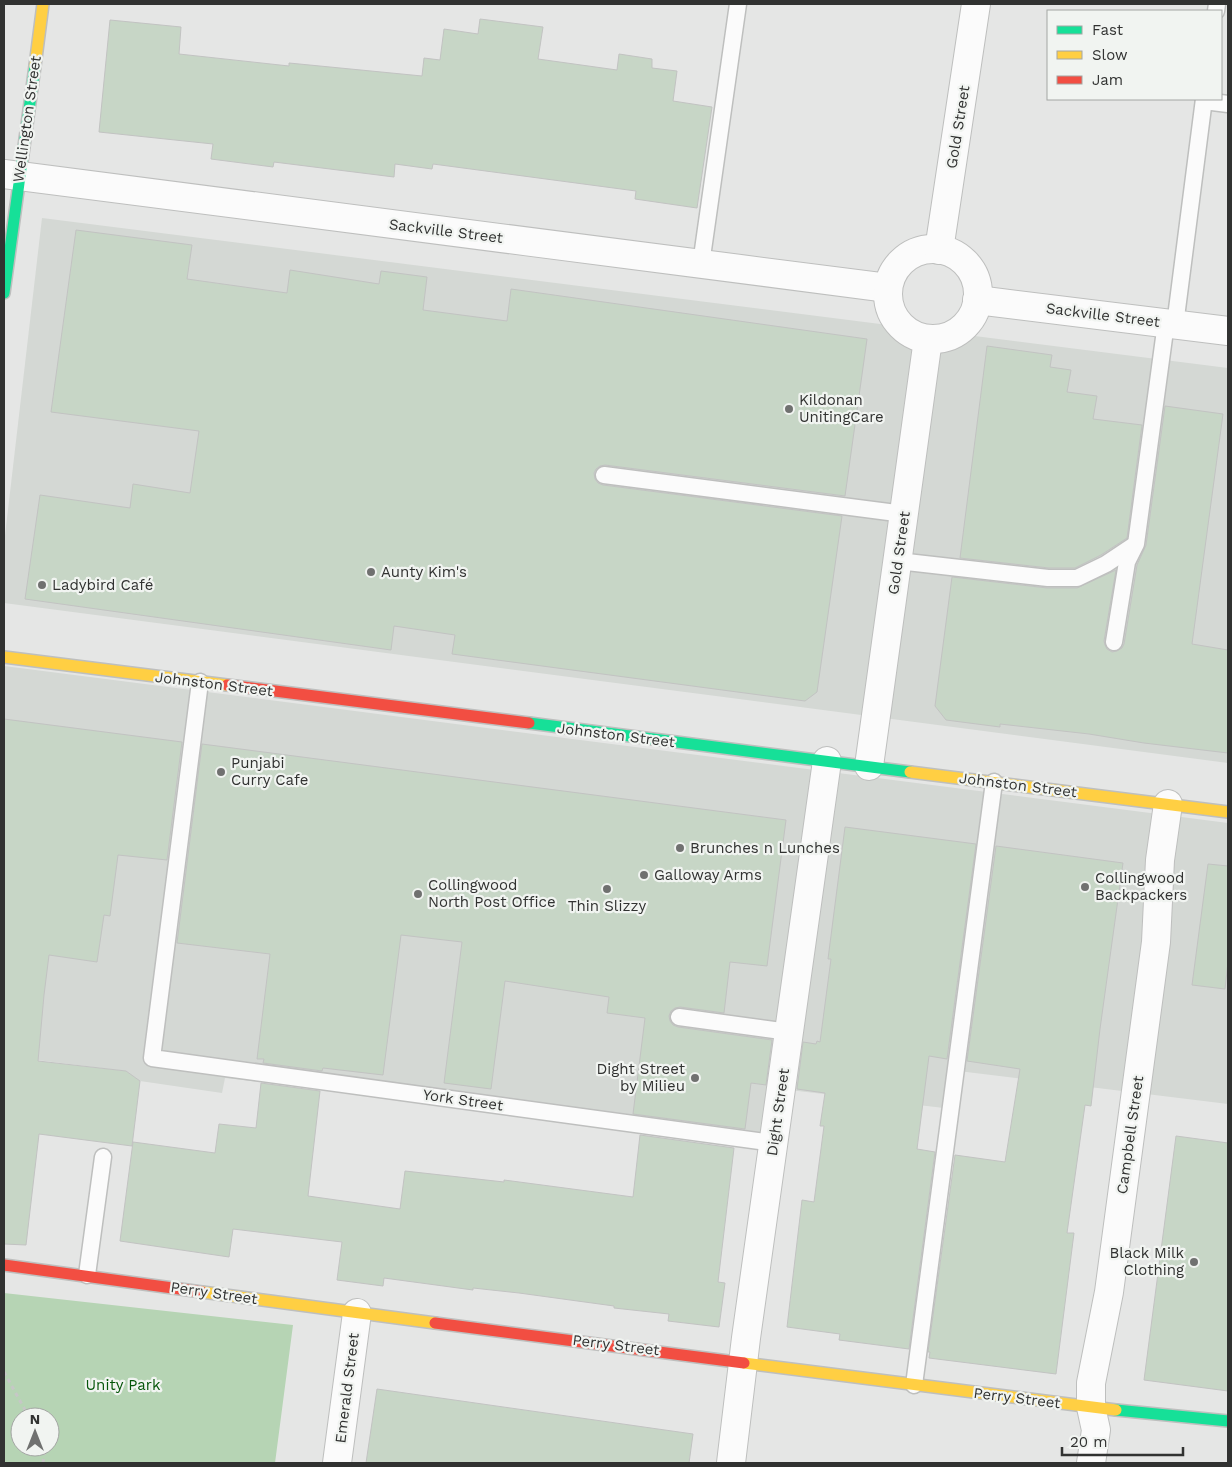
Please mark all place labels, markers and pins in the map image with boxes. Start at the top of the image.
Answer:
place label: Kildonan UnitingCare [799,391,884,426]
marker: Kildonan UnitingCare [783,403,795,415]
place label: Aunty Kim's [381,563,467,581]
marker: Aunty Kim's [365,566,377,578]
place label: Ladybird Café [52,576,153,594]
marker: Ladybird Café [36,579,48,591]
place label: Punjabi Curry Cafe [231,754,308,789]
marker: Punjabi Curry Cafe [215,766,227,778]
place label: Brunches n Lunches [690,839,840,857]
marker: Brunches n Lunches [674,842,686,854]
place label: Galloway Arms [654,866,762,884]
marker: Galloway Arms [638,869,650,881]
place label: Collingwood Backpackers [1095,869,1187,904]
place label: Collingwood North Post Office [428,876,556,911]
marker: Collingwood Backpackers [1079,881,1091,893]
marker: Thin Slizzy [601,883,613,895]
marker: Collingwood North Post Office [412,888,424,900]
place label: Thin Slizzy [568,897,646,915]
place label: Dight Street by Milieu [597,1060,686,1095]
marker: Dight Street by Milieu [689,1072,701,1084]
place label: Black Milk Clothing [1110,1244,1184,1279]
marker: Black Milk Clothing [1188,1256,1200,1268]

